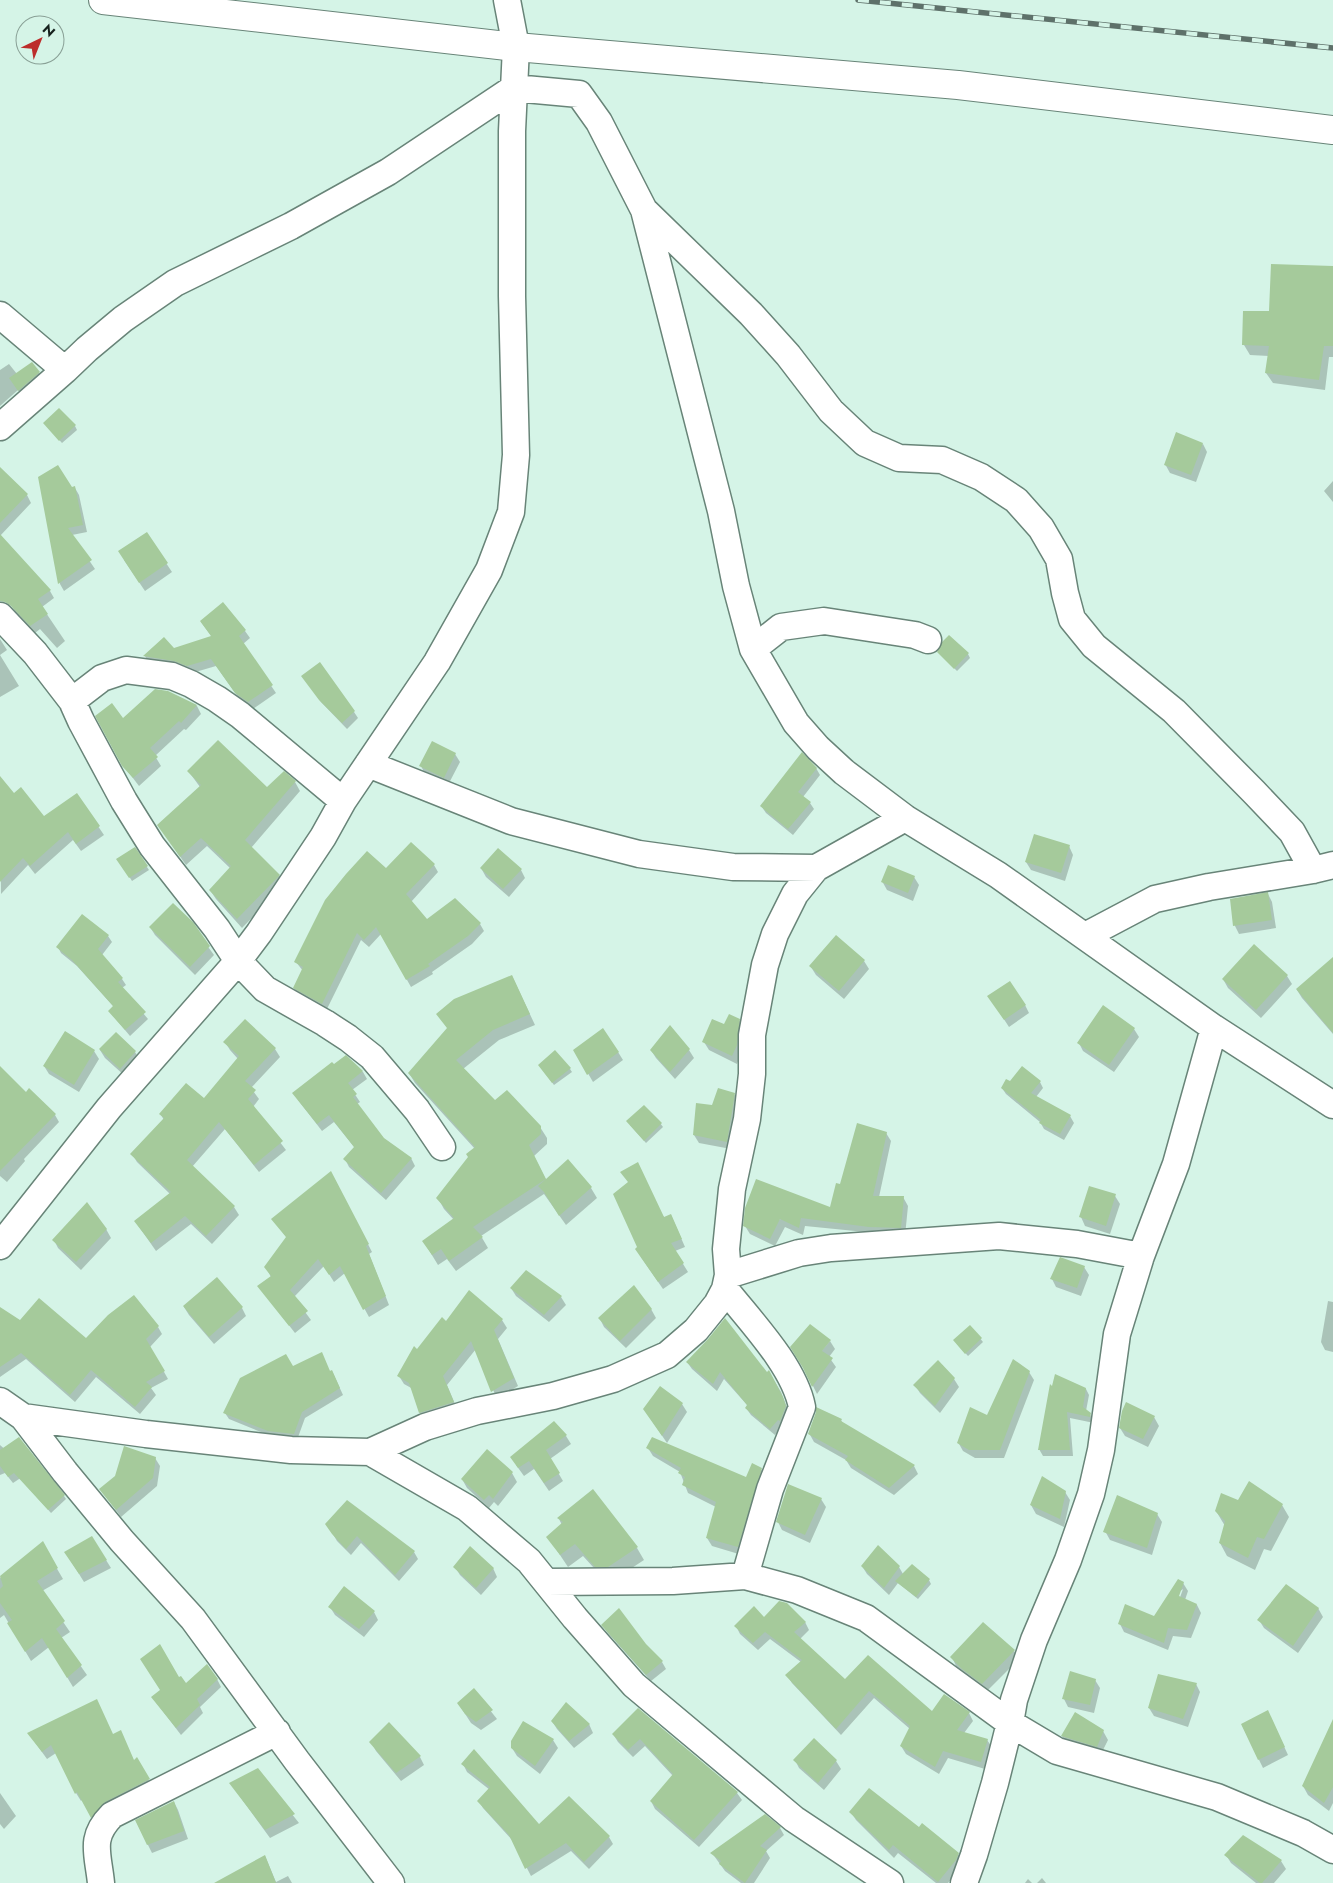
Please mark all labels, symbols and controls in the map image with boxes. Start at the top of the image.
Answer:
north arrow [15,15,65,65]
text: N [38,19,60,42]

